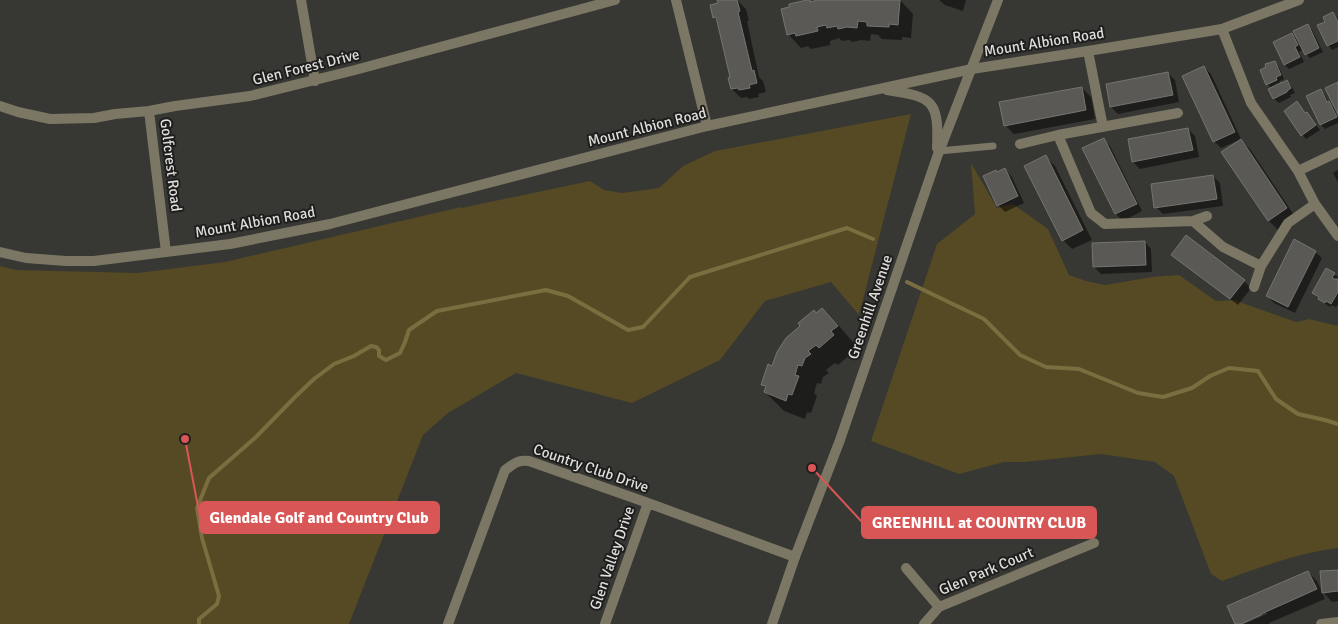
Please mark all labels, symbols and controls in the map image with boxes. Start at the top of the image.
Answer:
street label: Mount Albion Road [983,24,1106,60]
street label: Glen Forest Drive [251,45,361,89]
street label: Mount Albion Road [586,104,708,150]
street label: Golfcrest Road [156,117,186,213]
street label: Mount Albion Road [194,203,317,241]
street label: Greenhill Avenue [844,252,896,362]
street label: Country Club Drive [531,440,651,496]
callout: Glendale Golf and Country Club [200,502,439,533]
street label: Glen Valley Drive [586,504,638,612]
callout: GREENHILL at COUNTRY CLUB [862,507,1096,538]
text: Glendale Golf and Country Club [210,508,429,528]
text: GREENHILL at COUNTRY CLUB [872,513,1086,533]
street label: Glen Park Court [936,543,1036,599]

